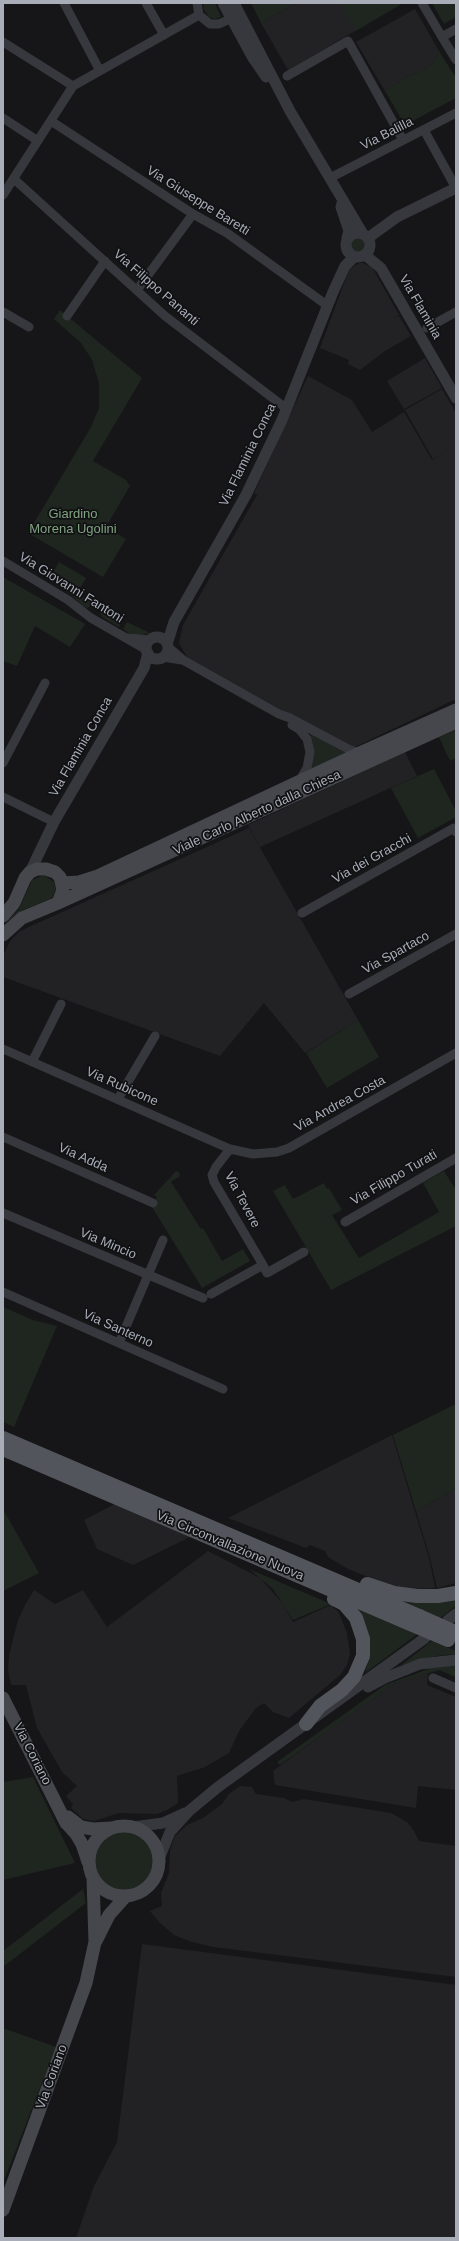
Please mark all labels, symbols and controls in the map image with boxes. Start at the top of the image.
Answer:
street label: Via Balilla [358,114,416,154]
street label: Via Giuseppe Baretti [143,163,253,239]
street label: Via Filippo Pananti [110,247,202,329]
street label: Via Flaminia [395,272,445,342]
street label: Via Flaminia Conca [216,401,280,509]
park label: Giardino Morena Ugolini [29,506,117,537]
street label: Via Giovanni Fantoni [16,549,126,627]
street label: Via Flaminia Conca [46,694,116,800]
street label: Viale Carlo Alberto dalla Chiesa [171,767,343,859]
street label: Via dei Gracchi [330,831,414,887]
street label: Via Spartaco [360,928,432,978]
street label: Via Rubicone [84,1064,160,1110]
street label: Via Andrea Costa [292,1073,388,1135]
street label: Via Adda [56,1140,110,1176]
street label: Via Filippo Turati [348,1147,440,1209]
street label: Via Tevere [221,1169,263,1231]
street label: Via Mincio [77,1225,139,1263]
street label: Via Santerno [81,1307,155,1351]
street label: Via Circonvallazione Nuova [154,1508,306,1584]
street label: Via Coriano [10,1720,54,1788]
street label: Via Coriano [33,2043,71,2111]

